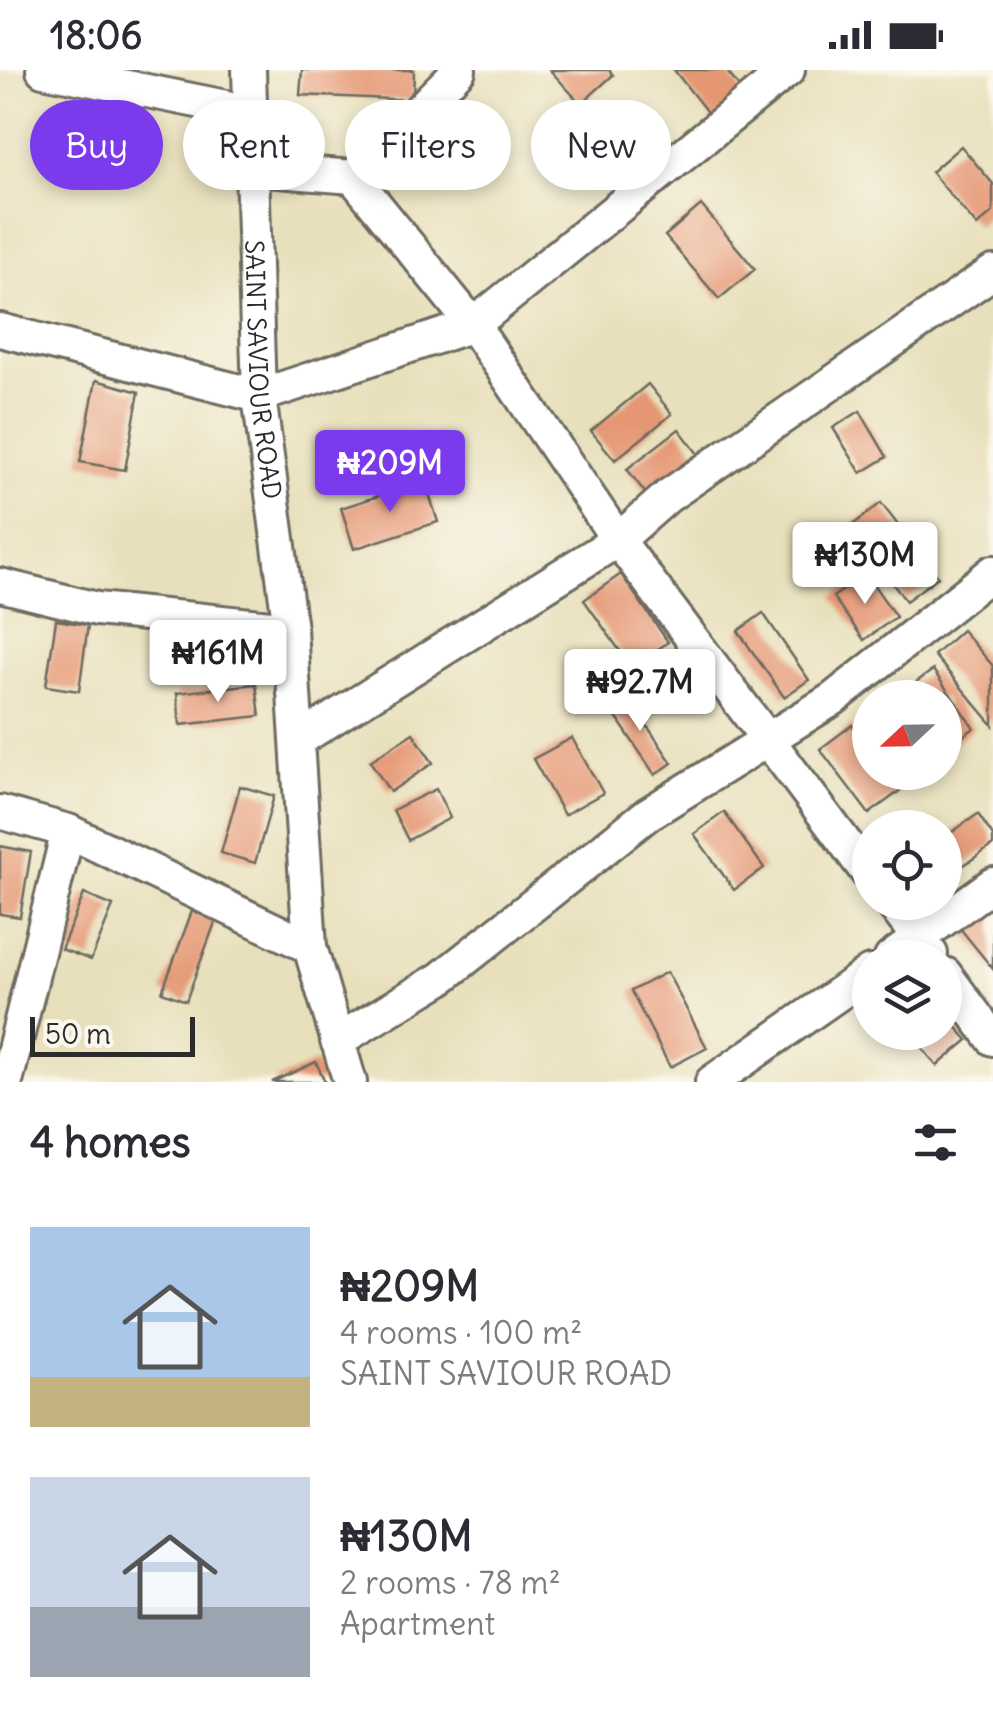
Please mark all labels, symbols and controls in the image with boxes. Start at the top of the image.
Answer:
text: 18:06 [50,12,143,59]
chip: Buy [30,100,163,190]
chip: Rent [183,100,325,190]
chip: Filters [345,100,511,190]
chip: New [531,100,671,190]
street label: SAINT SAVIOUR ROAD [238,240,289,501]
pin: ₦209M [320,430,460,515]
text: ₦209M [337,442,443,483]
pin: ₦130M [795,522,935,607]
text: ₦130M [814,534,916,575]
pin: ₦161M [148,620,288,705]
text: ₦161M [172,632,264,673]
pin: ₦92.7M [559,649,721,734]
text: ₦92.7M [586,661,694,702]
north arrow [852,680,962,790]
map controls [852,680,962,1050]
button: locate [852,810,962,920]
button: layers [852,940,962,1050]
scale bar [30,1012,195,1056]
text: 50 m [45,1016,111,1052]
icon: filters [908,1115,963,1170]
text: 4 homes [30,1116,191,1168]
text: ₦209M [340,1260,479,1312]
icon: home [110,1267,230,1387]
text: 4 rooms · 100 m² [340,1312,582,1353]
text: SAINT SAVIOUR ROAD [340,1353,672,1394]
text: ₦130M [340,1510,473,1562]
icon: home [110,1517,230,1637]
text: 2 rooms · 78 m² [340,1562,561,1603]
text: Apartment [340,1603,495,1644]

